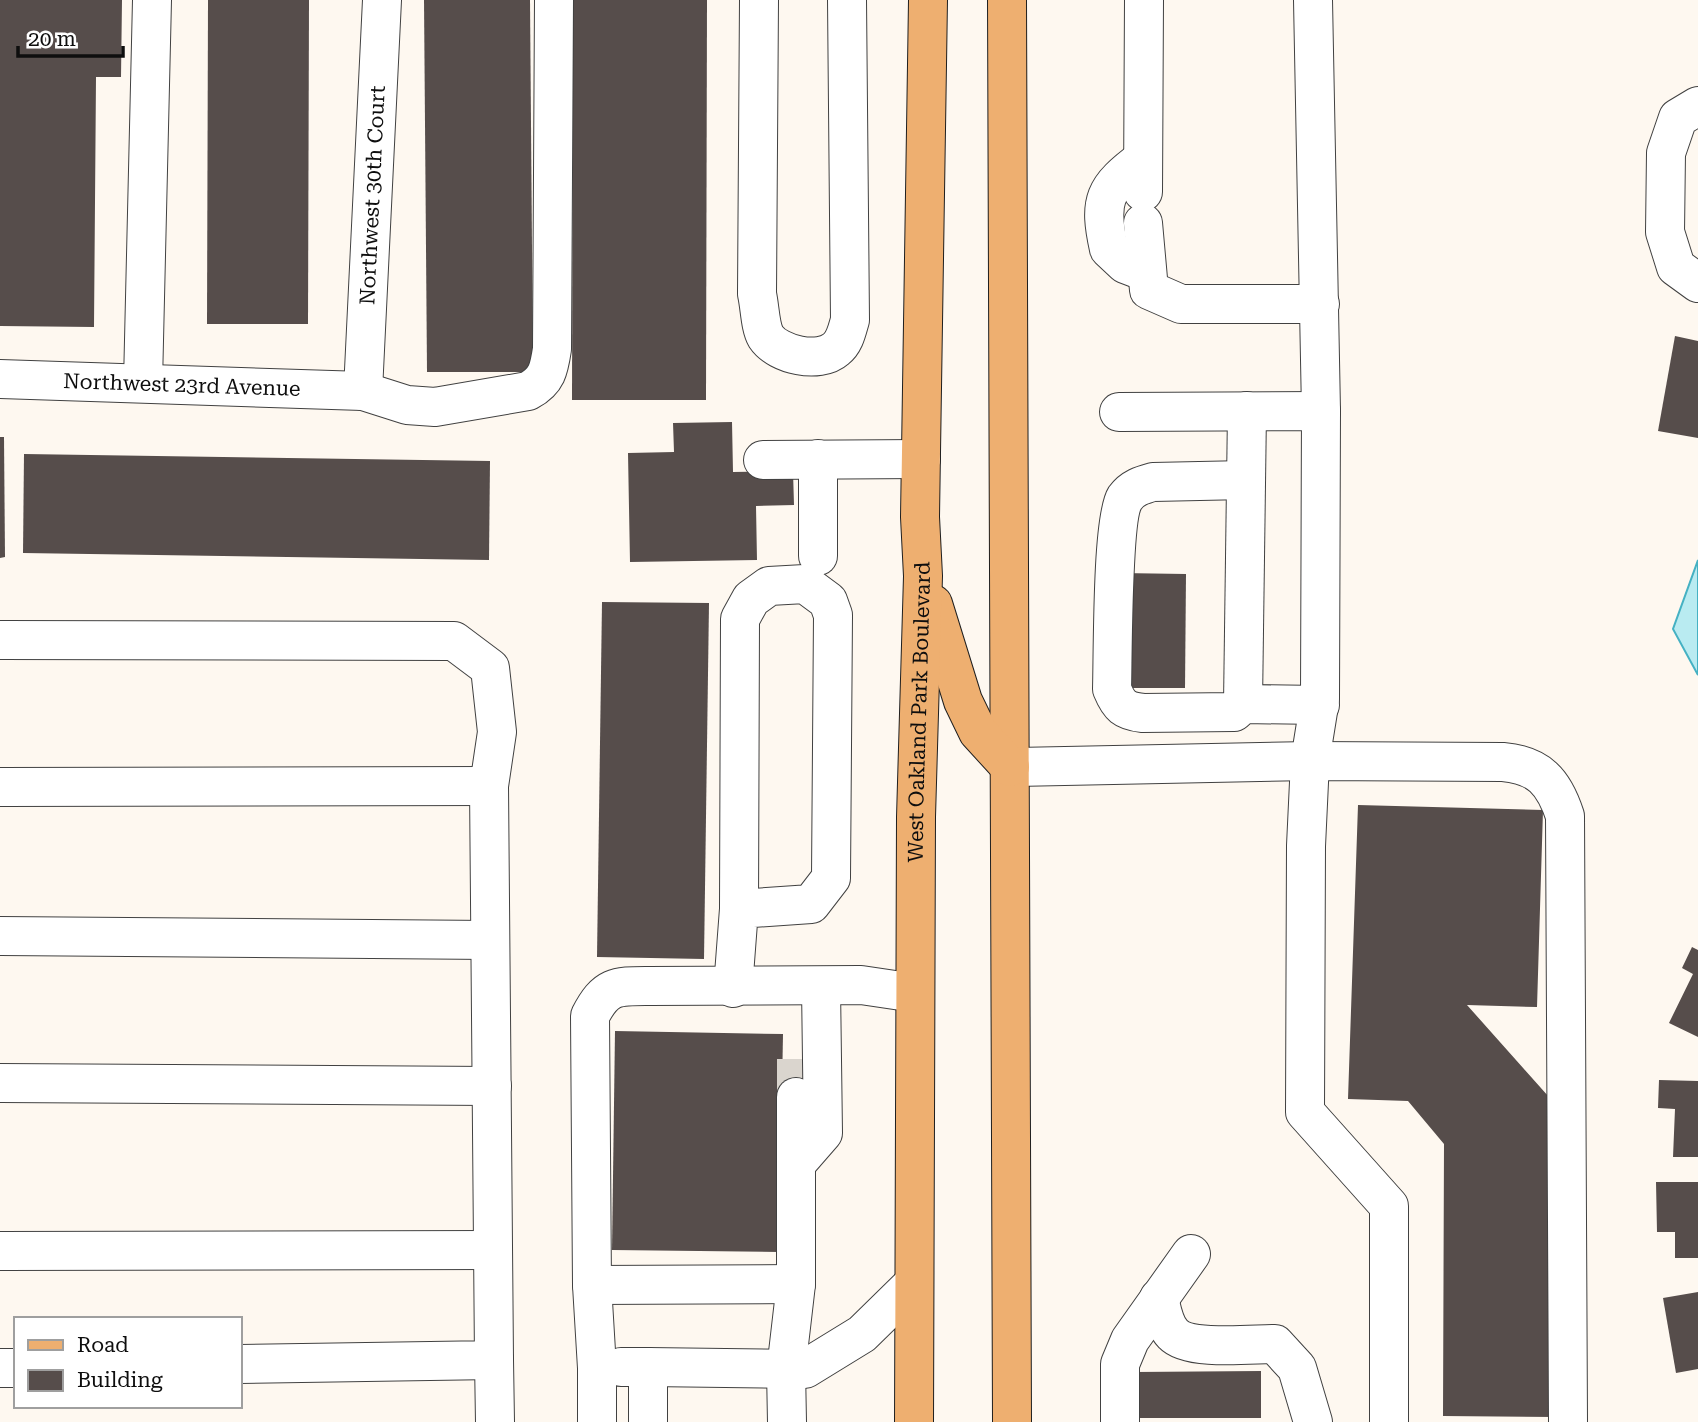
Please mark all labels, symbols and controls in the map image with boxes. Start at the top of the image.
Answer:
scale bar [18,14,122,58]
text: 20 m [28,27,76,51]
street label: Northwest 30th Court [355,85,390,305]
street label: Northwest 23rd Avenue [63,369,301,401]
street label: West Oakland Park Boulevard [904,561,935,862]
legend [14,1317,242,1408]
text: Road [77,1333,129,1357]
text: Building [77,1368,163,1392]

